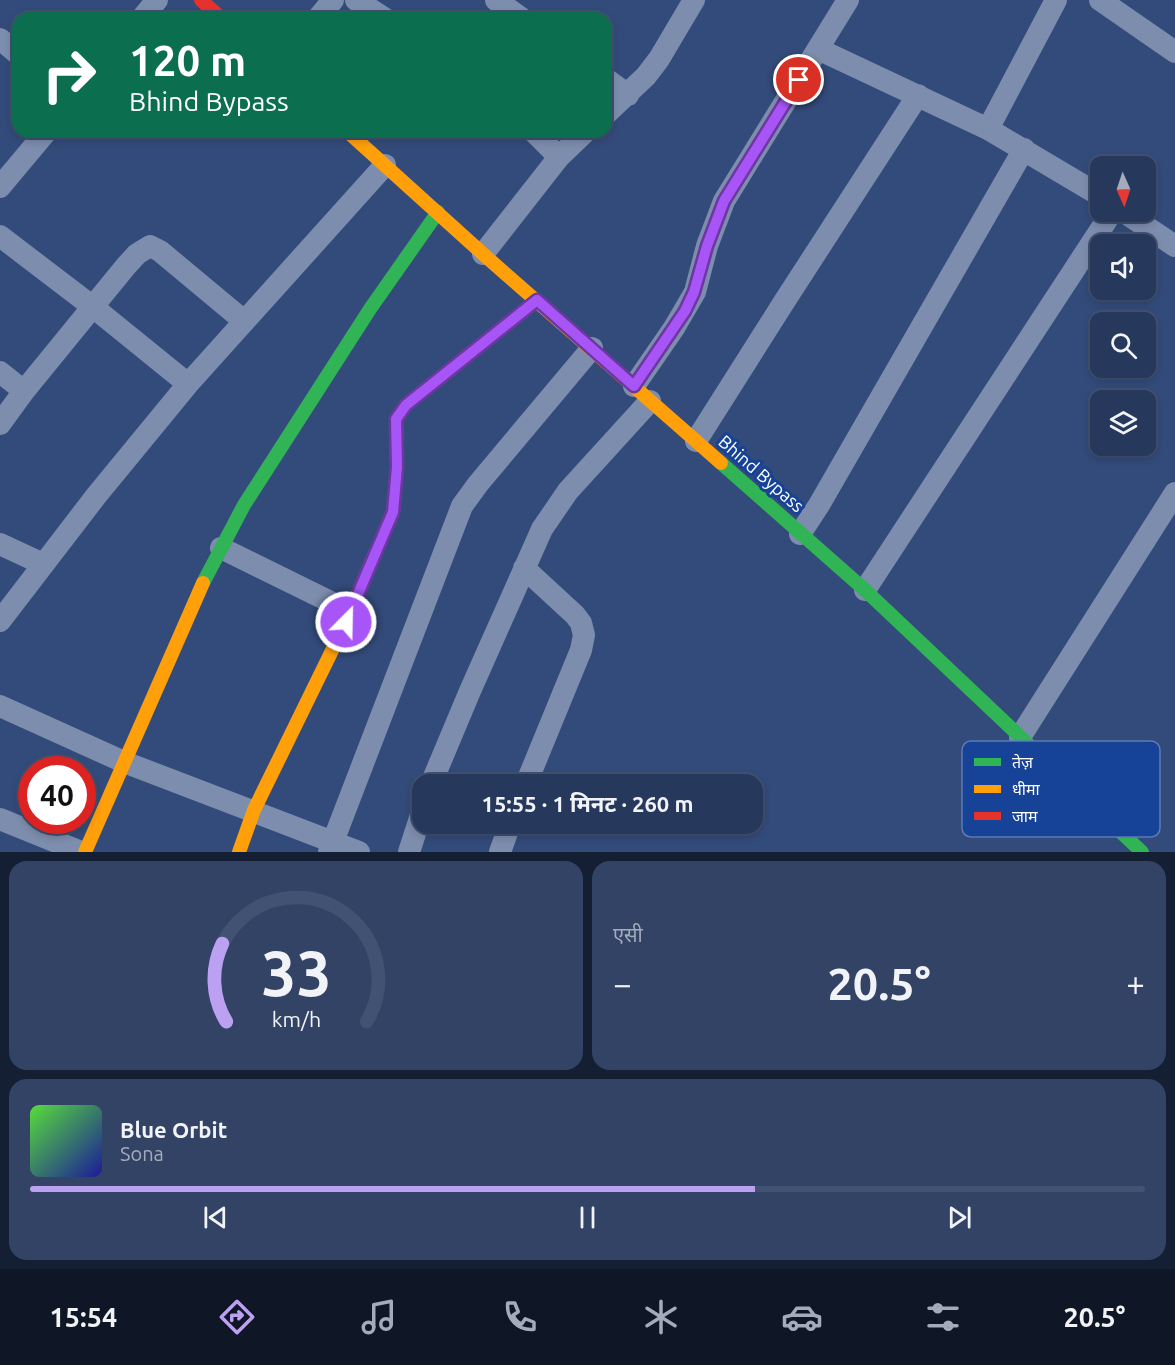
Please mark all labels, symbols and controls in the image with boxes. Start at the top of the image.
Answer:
icon: right [30,36,108,114]
text: 120 m [129,37,246,84]
pin [773,54,824,105]
icon: arrive [782,63,815,96]
text: Bhind Bypass [129,86,289,116]
north arrow [1090,156,1156,222]
map controls [1090,156,1156,456]
button: sound [1090,234,1156,300]
button: search [1090,312,1156,378]
button: layers [1090,390,1156,456]
street label: Bhind Bypass [715,431,809,516]
position arrow [314,590,378,654]
legend [962,741,1160,837]
text: तेज़ [1012,753,1034,771]
speed limit sign: 40 [18,756,96,834]
text: धीमा [1012,780,1041,798]
text: 15:55 · 1 मिनट · 260 m [482,791,693,816]
text: जाम [1012,807,1038,825]
text: एसी [613,923,643,946]
text: 33 [261,938,331,1008]
text: 20.5° [827,958,931,1009]
text: − [613,965,632,1002]
text: + [1126,965,1145,1002]
text: km/h [271,1008,321,1032]
text: Blue Orbit [120,1117,227,1142]
text: Sona [120,1142,164,1165]
icon: previous [199,1201,232,1234]
icon: pause [571,1201,604,1234]
icon: next [943,1201,976,1234]
icon: directions [216,1296,258,1338]
icon: music [358,1296,400,1338]
icon: phone [499,1296,541,1338]
icon: climate [640,1296,682,1338]
icon: car [781,1296,823,1338]
icon: filters [922,1296,964,1338]
text: 15:54 [50,1302,117,1332]
text: 20.5° [1063,1302,1125,1332]

